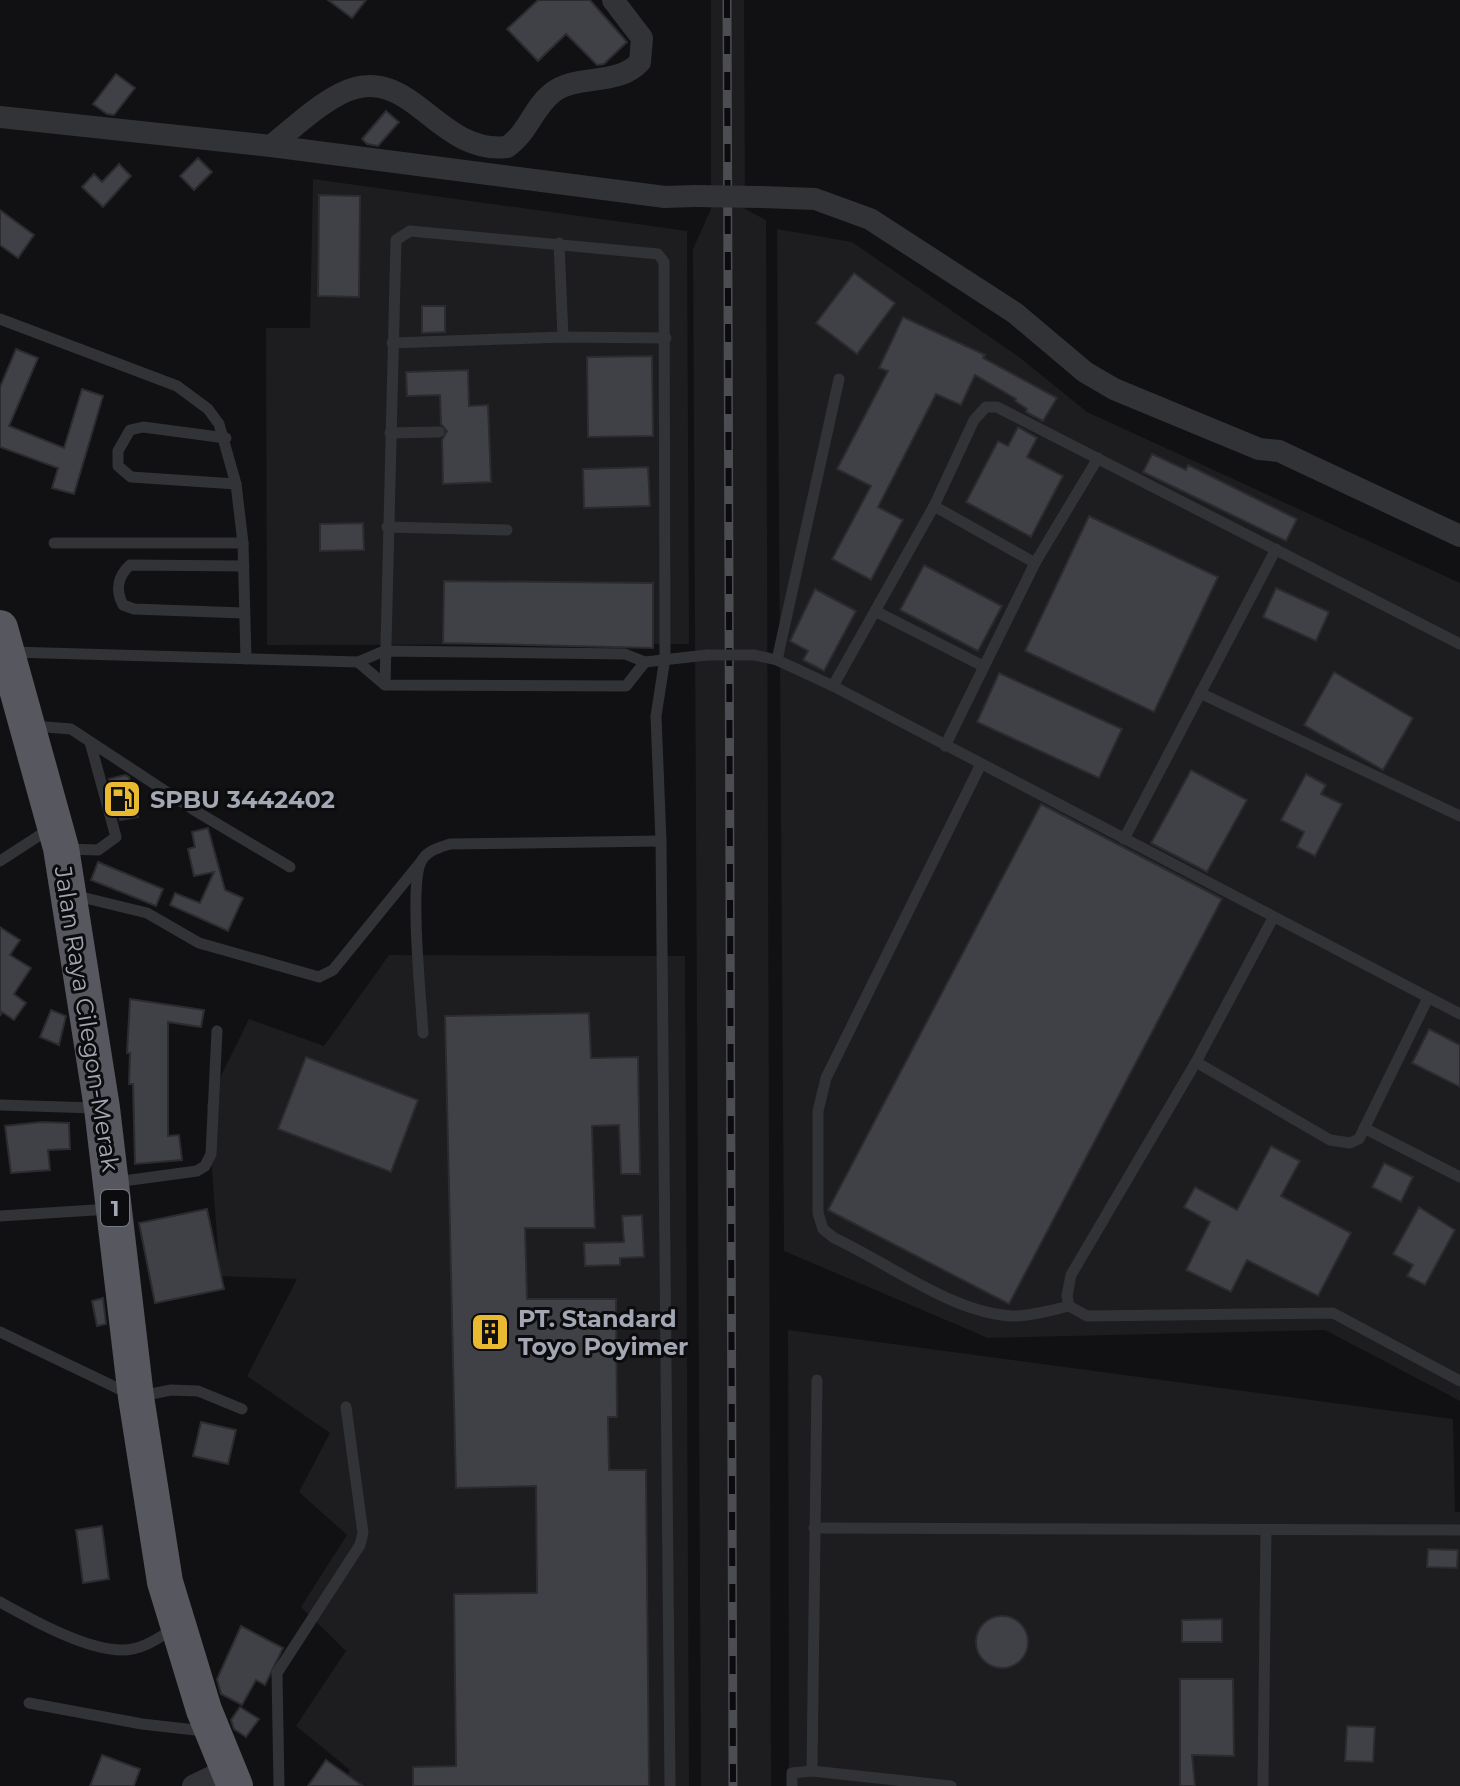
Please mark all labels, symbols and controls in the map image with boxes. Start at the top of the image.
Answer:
fuel station icon: SPBU 3442402 [101,778,143,820]
place label: SPBU 3442402 [150,785,335,814]
street label: Jalan Raya Cilegon-Merak [48,863,126,1175]
road number: 1 [101,1190,129,1226]
place label: PT. Standard Toyo Poyimer [518,1304,688,1361]
building icon: PT. Standard Toyo Poyimer [469,1311,511,1353]

